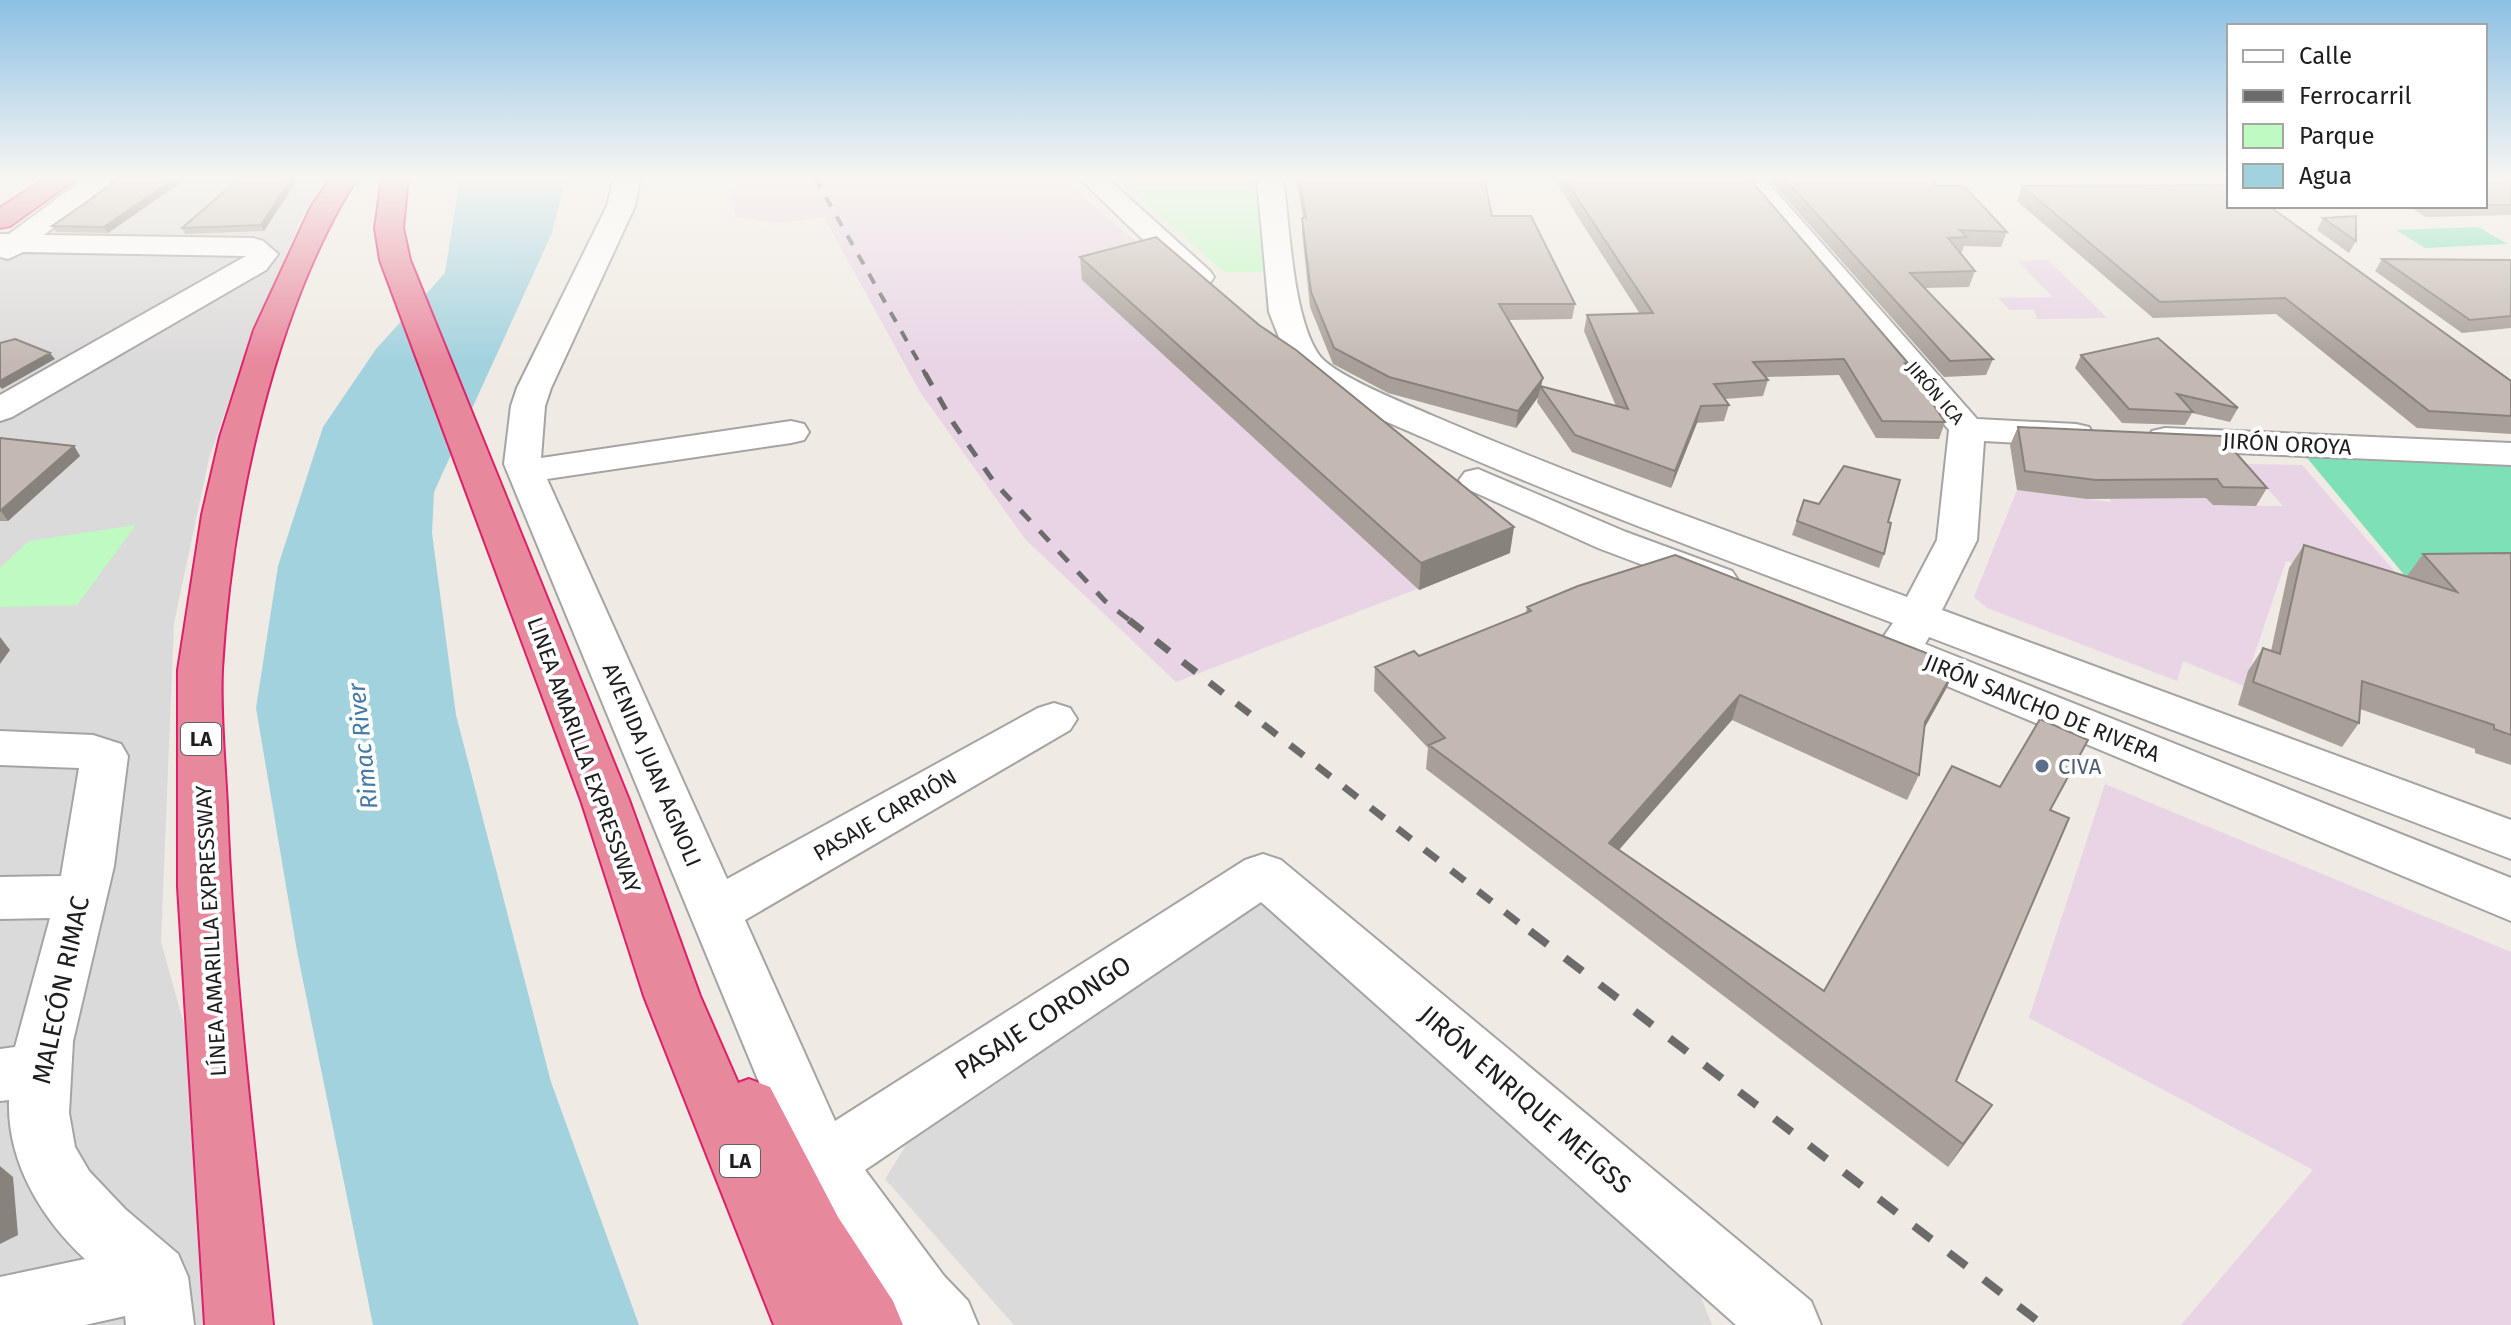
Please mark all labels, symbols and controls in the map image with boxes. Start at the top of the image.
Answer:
legend [2227,24,2487,208]
text: Calle [2299,42,2352,70]
text: Ferrocarril [2299,82,2411,110]
text: Parque [2299,122,2375,150]
text: Agua [2299,162,2352,190]
street label: JIRÓN ICA [1902,357,1969,430]
street label: JIRÓN OROYA [2222,427,2352,461]
street label: LINEA AMARILLA EXPRESSWAY [521,613,647,897]
street label: JIRÓN SANCHO DE RIVERA [1920,648,2164,768]
street label: AVENIDA JUAN AGNOLI [597,659,707,871]
water label: Rimac River [342,681,384,811]
road number: LA [181,723,221,755]
place label: CIVA [2058,753,2102,780]
marker: CIVA [2033,757,2051,775]
street label: PASAJE CARRIÓN [808,763,962,867]
street label: LÍNEA AMARILLA EXPRESSWAY [190,785,232,1077]
street label: MALECÓN RIMAC [26,893,96,1087]
street label: PASAJE CORONGO [949,950,1137,1086]
street label: JIRÓN ENRIQUE MEIGSS [1413,999,1637,1201]
road number: LA [720,1145,760,1177]

